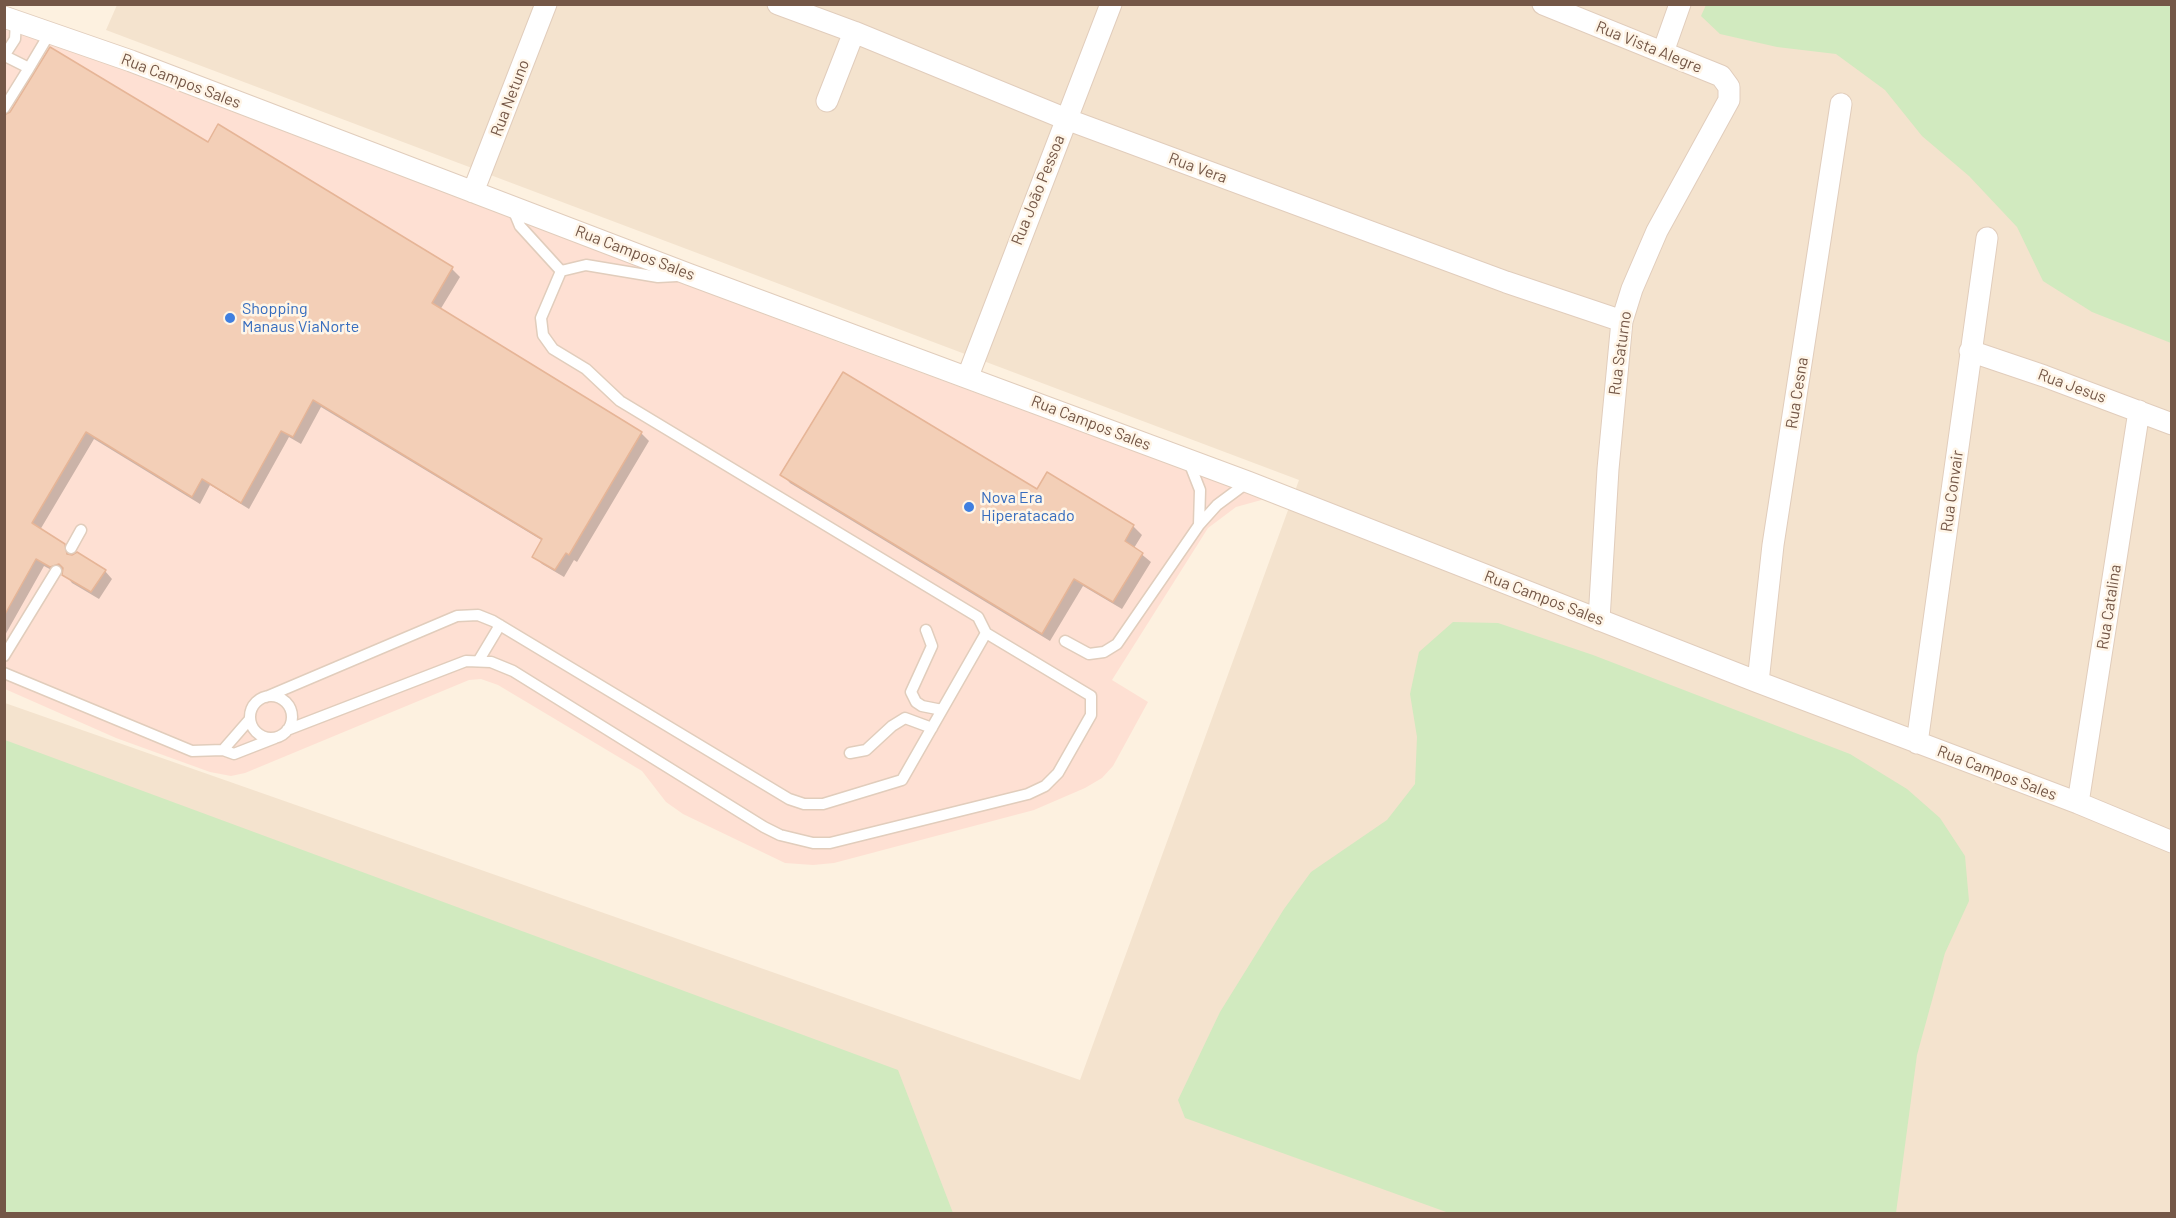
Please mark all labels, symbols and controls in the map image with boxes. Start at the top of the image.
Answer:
street label: Rua Vista Alegre [1593,17,1705,77]
street label: Rua Campos Sales [119,49,243,113]
street label: Rua Netuno [487,57,533,139]
street label: Rua João Pessoa [1007,132,1069,248]
street label: Rua Vera [1166,149,1230,187]
street label: Rua Campos Sales [573,221,697,285]
place label: Shopping Manaus ViaNorte [242,299,359,337]
street label: Rua Saturno [1605,310,1635,396]
marker: Shopping Manaus ViaNorte [223,311,237,325]
street label: Rua Cesna [1782,356,1812,430]
street label: Rua Jesus [2035,365,2109,407]
street label: Rua Campos Sales [1029,391,1153,455]
street label: Rua Convair [1937,449,1967,533]
place label: Nova Era Hiperatacado [981,488,1075,526]
marker: Nova Era Hiperatacado [962,500,976,514]
street label: Rua Catalina [2093,563,2125,651]
street label: Rua Campos Sales [1482,566,1606,630]
street label: Rua Campos Sales [1935,741,2059,805]

